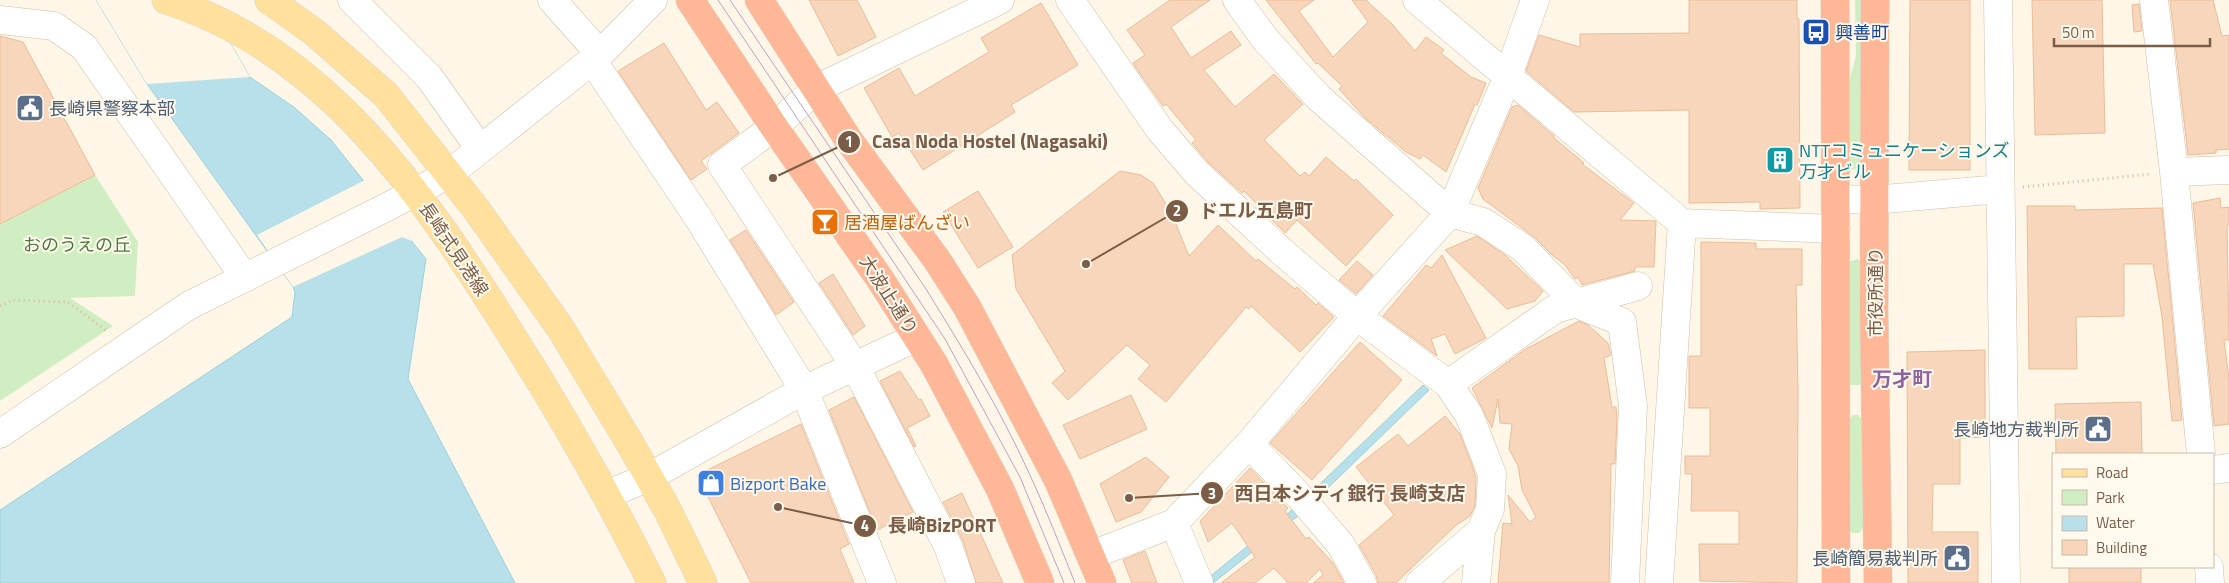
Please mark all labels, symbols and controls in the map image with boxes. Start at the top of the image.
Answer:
scale bar [2054,15,2210,47]
bus stop icon: 興善町 [1801,17,1831,47]
place label: 興善町 [1835,19,1889,46]
text: 50 m [2062,21,2095,44]
public building icon: 長崎県警察本部 [15,93,45,123]
place label: 長崎県警察本部 [49,95,175,122]
callout: Casa Noda Hostel (Nagasaki) [837,125,1118,159]
text: Casa Noda Hostel (Nagasaki) [872,126,1108,155]
text: 1 [845,130,853,153]
place label: NTTコミュニケーションズ 万才ビル [1799,137,2009,185]
building icon: NTTコミュニケーションズ 万才ビル [1765,145,1795,175]
callout: ドエル五島町 [1164,194,1323,228]
text: ドエル五島町 [1199,195,1313,224]
street label: 長崎式見港線 [413,197,495,301]
text: 2 [1173,199,1181,222]
bar icon: 居酒屋ばんざい [810,207,840,237]
place label: 居酒屋ばんざい [844,209,970,236]
park label: おのうえの丘 [23,231,131,258]
street label: 市役所通り [1862,247,1889,337]
street label: 大波止通り [853,250,925,340]
district label: 万才町 [1872,363,1932,394]
public building icon: 長崎地方裁判所 [2083,414,2113,444]
place label: 長崎地方裁判所 [1953,416,2079,443]
legend [2052,453,2214,568]
text: Road [2096,461,2128,484]
shop icon: Bizport Bake [696,468,726,498]
place label: Bizport Bake [730,470,826,497]
callout: 西日本シティ銀行 長崎支店 [1199,476,1476,510]
text: 西日本シティ銀行 長崎支店 [1234,478,1466,507]
text: 3 [1208,482,1216,505]
text: Park [2096,486,2125,509]
callout: 長崎BizPORT [853,509,1006,543]
text: 長崎BizPORT [888,510,996,539]
text: Water [2096,511,2135,534]
text: 4 [861,514,869,537]
text: Building [2096,536,2147,559]
public building icon: 長崎簡易裁判所 [1942,543,1972,573]
place label: 長崎簡易裁判所 [1812,545,1938,572]

